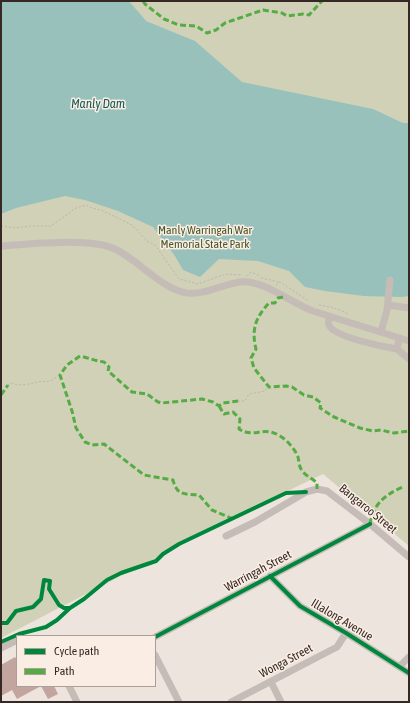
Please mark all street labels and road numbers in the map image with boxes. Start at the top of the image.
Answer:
street label: Bangaroo Street [336,481,400,537]
street label: Warringah Street [222,547,294,595]
street label: Illalong Avenue [308,596,376,644]
street label: Wonga Street [257,641,315,681]

